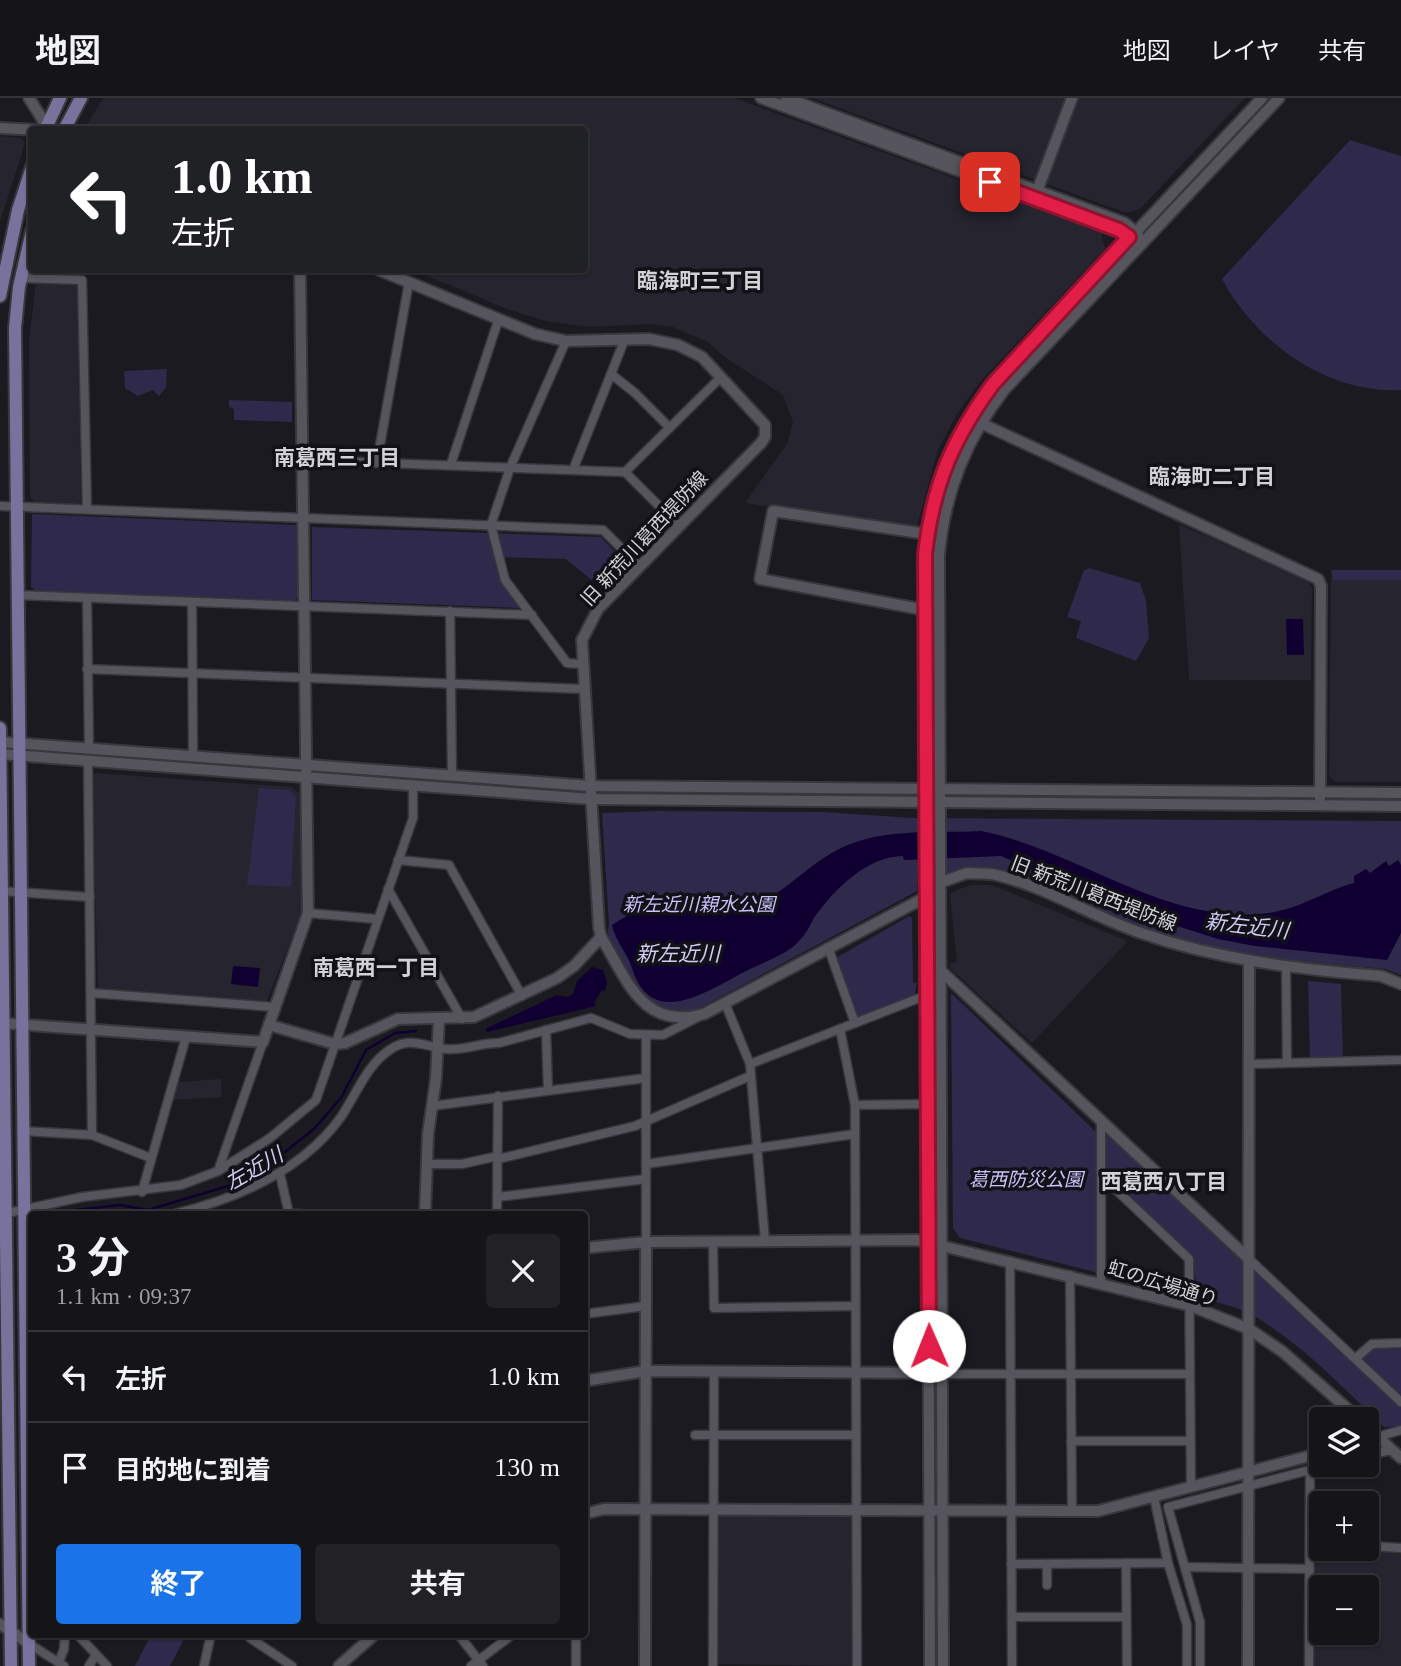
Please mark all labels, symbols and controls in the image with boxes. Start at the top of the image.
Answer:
text: 地図 [35,33,101,69]
text: 地図 [1123,38,1171,64]
text: レイヤ [1209,38,1280,64]
text: 共有 [1318,38,1366,64]
text: 1.0 km [171,149,313,204]
pin [960,152,1020,212]
icon: left [56,154,147,245]
icon: arrive [971,163,1009,201]
text: 左折 [171,215,235,251]
district label: 臨海町三丁目 [637,269,763,293]
district label: 南葛西三丁目 [274,446,400,470]
district label: 臨海町二丁目 [1149,465,1275,489]
street label: 旧 新荒川葛西堤防線 [577,467,712,610]
street label: 旧 新荒川葛西堤防線 [1008,852,1180,935]
park label: 新左近川親水公園 [623,894,778,915]
water label: 新左近川 [1204,909,1292,943]
water label: 新左近川 [636,942,722,966]
district label: 南葛西一丁目 [313,956,439,980]
water label: 左近川 [221,1142,289,1195]
park label: 葛西防災公園 [969,1169,1086,1190]
district label: 西葛西八丁目 [1101,1170,1227,1194]
button: close [486,1234,560,1308]
text: 3 分 [56,1235,130,1281]
street label: 虹の広場通り [1105,1257,1220,1310]
text: 1.1 km · 09:37 [56,1284,191,1309]
position arrow [892,1309,966,1383]
icon: left [56,1358,94,1396]
text: 1.0 km [488,1362,560,1391]
text: 左折 [115,1365,167,1394]
map controls [1309,1407,1379,1645]
button: layers [1309,1407,1379,1477]
icon: arrive [56,1449,94,1487]
text: 130 m [494,1453,560,1482]
text: 目的地に到着 [115,1456,271,1485]
button: + [1309,1491,1379,1561]
button: 終了 [56,1544,301,1624]
button: 共有 [315,1544,560,1624]
button: − [1309,1575,1379,1645]

